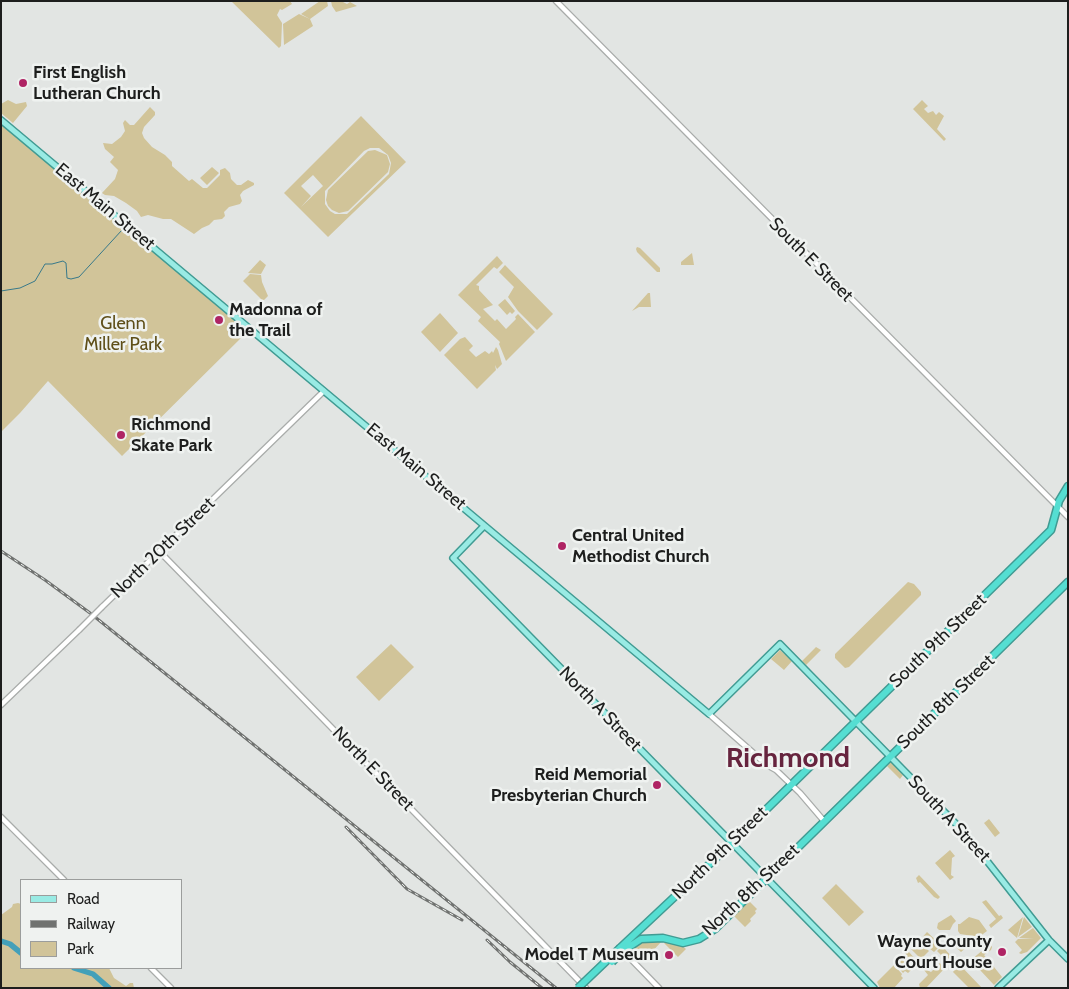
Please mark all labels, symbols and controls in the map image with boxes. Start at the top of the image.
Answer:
place label: First English Lutheran Church [33,62,161,104]
marker: First English Lutheran Church [17,77,29,89]
street label: East Main Street [51,159,159,255]
street label: South E Street [764,213,858,307]
place label: Madonna of the Trail [229,299,323,342]
park label: Glenn Miller Park [84,313,162,356]
marker: Madonna of the Trail [213,314,225,326]
place label: Richmond Skate Park [131,414,212,456]
street label: East Main Street [362,419,470,515]
marker: Richmond Skate Park [115,429,127,441]
street label: North 20th Street [107,493,219,603]
place label: Central United Methodist Church [572,525,709,568]
marker: Central United Methodist Church [556,540,568,552]
street label: South 9th Street [885,589,991,693]
street label: South 8th Street [893,650,999,754]
street label: North A Street [554,662,646,756]
street label: North E Street [328,723,418,815]
district label: Richmond [726,742,850,776]
place label: Reid Memorial Presbyterian Church [491,764,647,806]
street label: South A Street [903,771,995,867]
marker: Reid Memorial Presbyterian Church [651,779,663,791]
street label: North 9th Street [668,802,772,904]
street label: North 8th Street [698,840,804,940]
legend [20,879,182,969]
text: Road [67,890,100,908]
text: Railway [67,915,115,933]
place label: Wayne County Court House [877,931,992,974]
text: Park [67,940,94,958]
place label: Model T Museum [524,944,659,966]
marker: Wayne County Court House [996,946,1008,958]
marker: Model T Museum [663,949,675,961]

